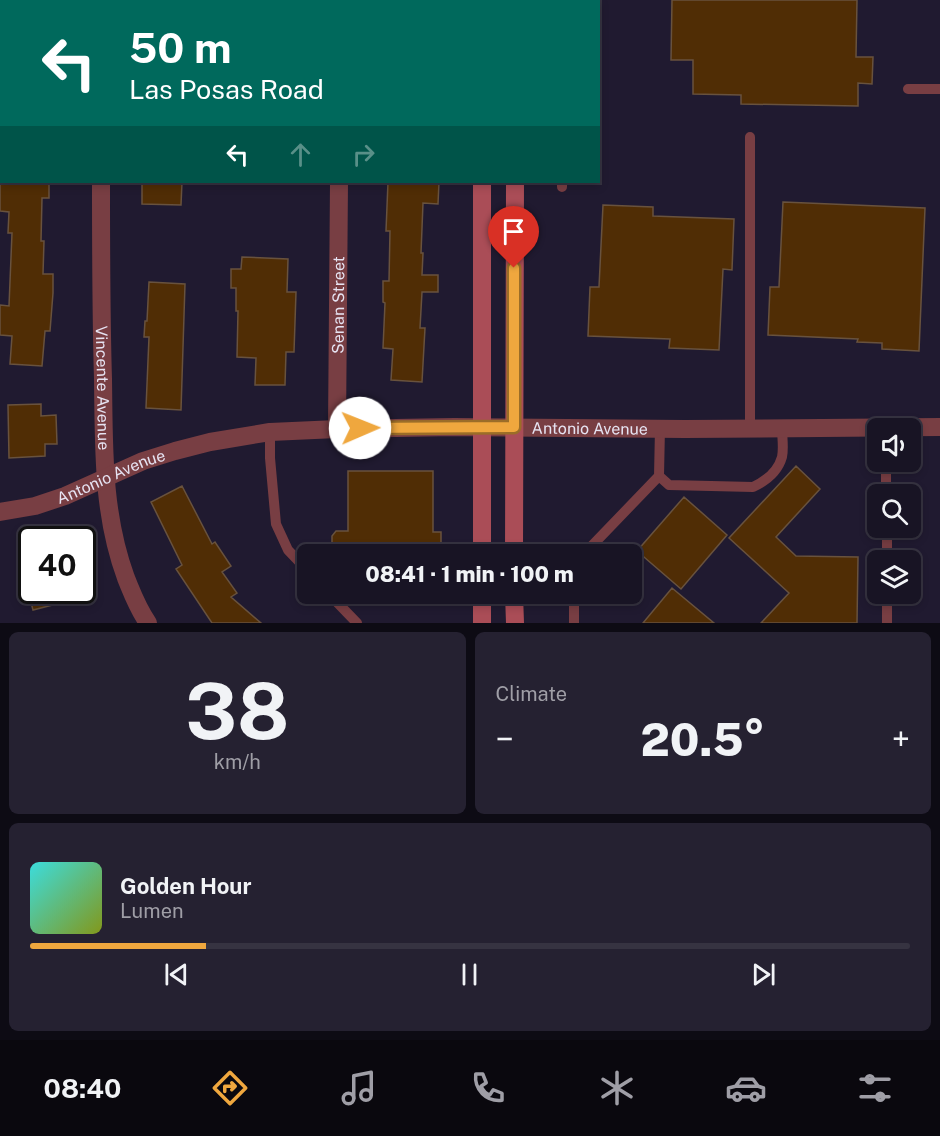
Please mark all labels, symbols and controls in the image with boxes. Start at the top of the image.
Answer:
text: 50 m [129,23,232,72]
icon: left [30,24,108,102]
text: Las Posas Road [129,73,324,105]
icon: left [221,138,254,171]
icon: ahead [284,138,317,171]
icon: right [347,138,380,171]
pin [488,206,539,268]
icon: arrive [497,215,530,248]
street label: Senan Street [328,256,348,354]
street label: Vincente Avenue [92,325,114,451]
position arrow [328,396,392,460]
street label: Antonio Avenue [532,418,648,438]
map controls [867,418,921,604]
button: sound [867,418,921,472]
street label: Antonio Avenue [54,445,167,508]
button: search [867,484,921,538]
speed limit sign: 40 [18,526,96,604]
button: layers [867,550,921,604]
text: 08:41 · 1 min · 100 m [365,561,574,587]
text: 38 [185,665,289,757]
text: Climate [496,682,567,706]
text: 20.5° [640,713,765,766]
text: − [496,720,514,758]
text: + [892,720,910,758]
text: km/h [214,750,261,774]
text: Golden Hour [120,873,251,899]
text: Lumen [120,899,184,923]
icon: previous [160,958,193,991]
icon: pause [453,958,486,991]
icon: next [747,958,780,991]
icon: directions [209,1067,251,1109]
icon: music [338,1067,380,1109]
icon: phone [467,1067,509,1109]
icon: climate [596,1067,638,1109]
icon: car [725,1067,767,1109]
icon: filters [854,1067,896,1109]
text: 08:40 [44,1072,121,1104]

